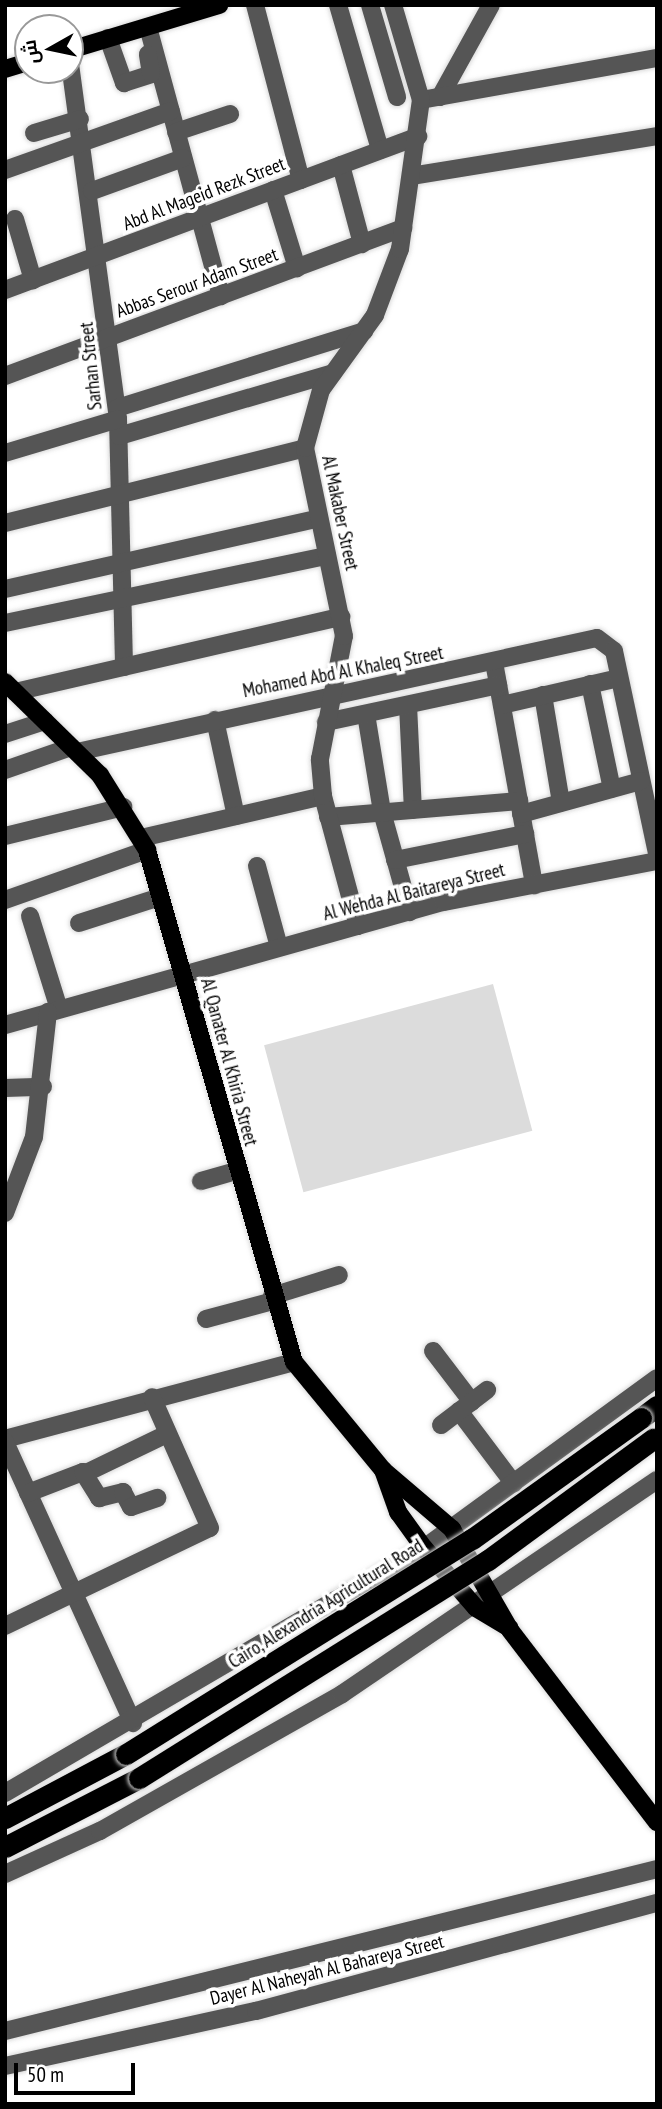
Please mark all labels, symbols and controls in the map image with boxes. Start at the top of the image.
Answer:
north arrow [14,14,84,84]
text: ش [16,38,44,66]
street label: Abd Al Mageid Rezk Street [119,152,289,236]
street label: Abbas Serour Adam Street [113,243,281,323]
street label: Sarhan Street [75,321,107,411]
street label: Al Makaber Street [317,454,363,572]
street label: Mohamed Abd Al Khaleq Street [240,641,446,703]
street label: Al Wehda Al Baitareya Street [320,858,508,926]
street label: Al Qanater Al Khiria Street [196,975,262,1149]
street label: Cairo, Alexandria Agricultural Road [223,1534,429,1674]
street label: Dayer Al Naheyah Al Bahareya Street [207,1930,447,2010]
scale bar [18,2050,138,2094]
text: 50 m [27,2061,64,2088]

